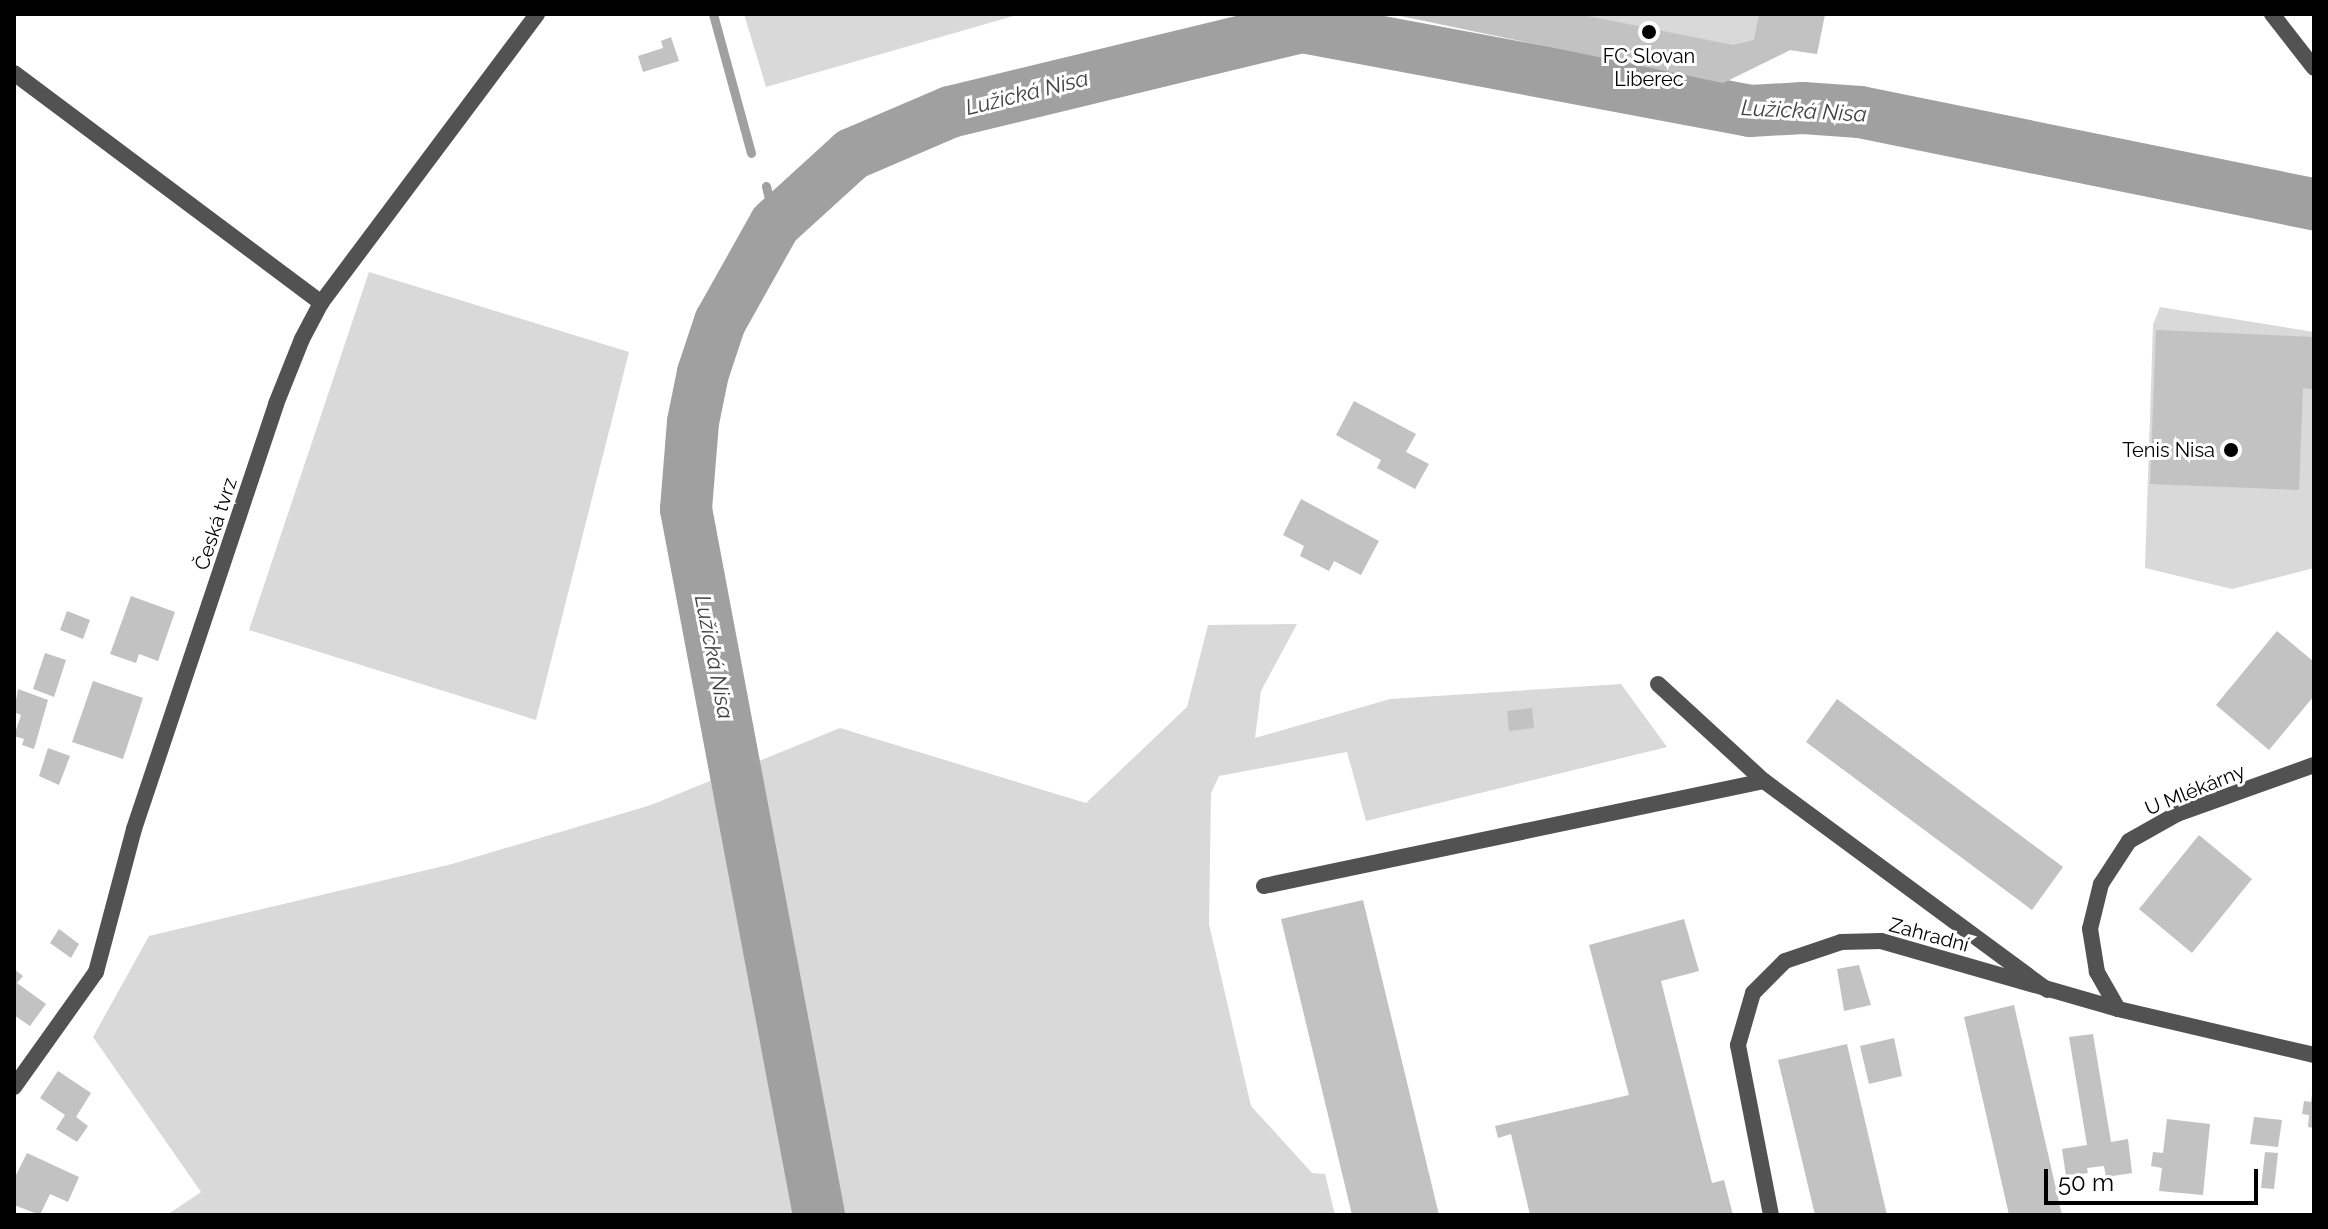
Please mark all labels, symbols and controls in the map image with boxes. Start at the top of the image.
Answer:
marker: FC Slovan Liberec [1640,23,1658,41]
place label: FC Slovan Liberec [1603,44,1695,91]
water label: Lužická Nisa [963,65,1091,121]
water label: Lužická Nisa [1741,95,1867,127]
place label: Tenis Nisa [2122,438,2215,462]
marker: Tenis Nisa [2222,441,2240,459]
street label: Česká tvrz [190,475,242,573]
water label: Lužická Nisa [689,593,739,721]
street label: U Mlékárny [2142,759,2248,821]
street label: Zahradní [1887,913,1971,957]
scale bar [2048,1153,2262,1203]
text: 50 m [2058,1168,2114,1197]

